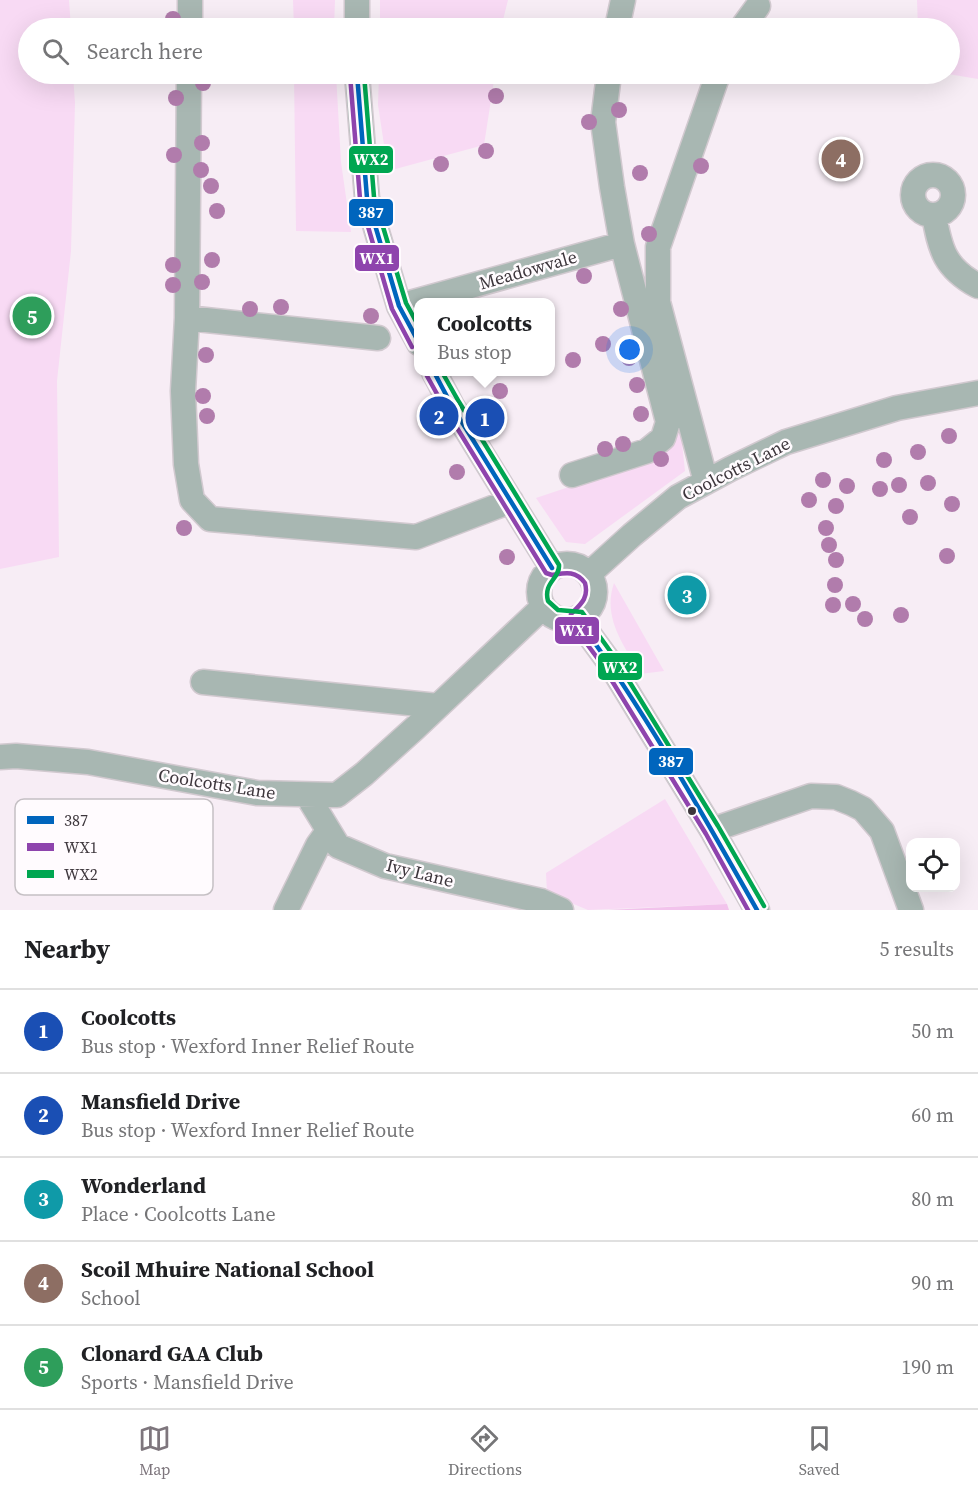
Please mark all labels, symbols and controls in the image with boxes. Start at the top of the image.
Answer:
search box [18,18,960,84]
icon: search [39,35,72,68]
text: Search here [87,36,203,66]
pin: 4 [822,136,860,182]
line badge: WX2 [348,145,394,174]
text: WX2 [354,148,389,170]
line badge: 387 [348,198,394,227]
text: 387 [358,201,384,223]
line badge: WX1 [354,244,400,272]
street label: Meadowvale [476,244,580,295]
text: WX1 [360,247,394,269]
pin: 5 [12,294,51,338]
popup [414,298,555,376]
text: Coolcotts [437,308,532,338]
your location [615,335,644,364]
text: Bus stop [437,338,512,366]
pin: 2 [420,394,458,438]
pin: 1 [466,396,504,440]
street label: Coolcotts Lane [677,431,794,507]
pin: 3 [668,572,706,618]
line badge: WX1 [554,616,600,645]
text: WX1 [560,619,594,641]
line badge: WX2 [597,652,643,681]
text: WX2 [603,656,638,678]
line badge: 387 [648,747,694,776]
text: 387 [658,750,684,772]
street label: Coolcotts Lane [157,762,278,805]
legend [15,799,213,895]
unlabelled marker [686,805,698,817]
text: 387 [64,809,88,831]
text: WX1 [64,836,98,858]
map controls [906,838,960,892]
button: locate [906,838,960,892]
street label: Ivy Lane [384,852,456,893]
text: WX2 [64,863,98,885]
text: Nearby [24,931,110,967]
text: 5 results [879,935,954,963]
text: Coolcotts [81,1002,176,1032]
text: 1 [38,1017,49,1045]
text: 50 m [911,1017,954,1045]
text: Bus stop · Wexford Inner Relief Route [81,1032,415,1060]
text: Mansfield Drive [81,1086,240,1116]
text: 2 [38,1101,49,1129]
text: 60 m [911,1101,954,1129]
text: Bus stop · Wexford Inner Relief Route [81,1116,415,1144]
text: Wonderland [81,1170,206,1200]
text: 3 [38,1185,49,1213]
text: 80 m [911,1185,954,1213]
text: Place · Coolcotts Lane [81,1200,276,1228]
text: Scoil Mhuire National School [81,1254,374,1284]
text: 4 [38,1269,49,1297]
text: 90 m [911,1269,954,1297]
text: School [81,1284,141,1312]
text: Clonard GAA Club [81,1338,263,1368]
text: 5 [38,1353,49,1381]
text: 190 m [901,1353,954,1381]
text: Sports · Mansfield Drive [81,1368,294,1396]
tab: Map [138,1422,171,1480]
tab: Directions [448,1422,522,1480]
tab: Saved [799,1422,840,1480]

